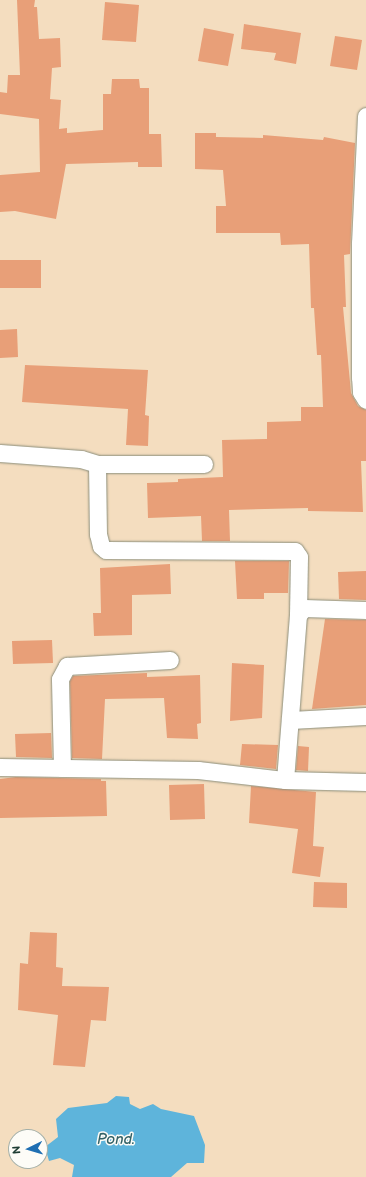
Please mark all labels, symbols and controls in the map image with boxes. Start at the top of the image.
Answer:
north arrow [8,1129,48,1169]
water label: Pond. [97,1131,135,1149]
text: N [10,1145,23,1155]

